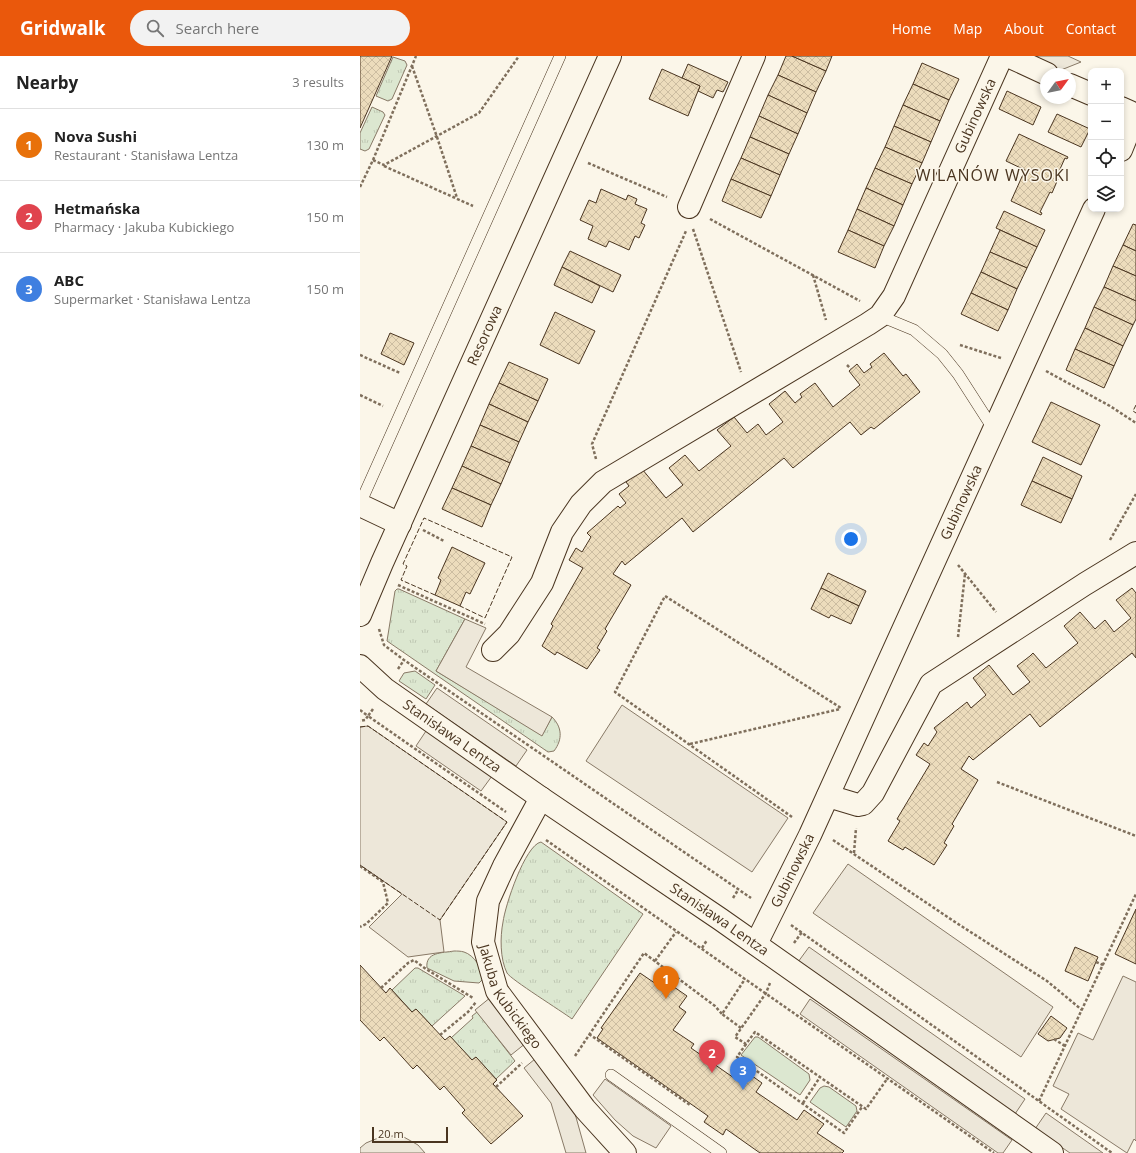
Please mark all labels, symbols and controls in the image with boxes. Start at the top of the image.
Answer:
search box [130,10,410,46]
text: Gridwalk [20,15,106,41]
icon: search [144,17,166,39]
text: Search here [176,18,259,38]
text: Home [892,19,931,38]
text: Map [953,19,982,38]
text: About [1004,19,1044,38]
text: Contact [1066,19,1116,38]
north arrow [1040,68,1076,104]
map controls [1088,68,1124,212]
button: + [1088,68,1124,104]
text: Nearby [16,71,78,94]
text: 3 results [292,73,344,91]
street label: Gubinowska [949,75,1000,156]
button: − [1088,104,1124,140]
text: Nova Sushi [54,126,137,146]
text: 1 [25,136,33,154]
text: 130 m [306,136,344,154]
button: locate [1088,140,1124,176]
text: Restaurant · Stanisława Lentza [54,146,238,164]
district label: WILANÓW WYSOKI [916,164,1070,186]
button: layers [1088,176,1124,212]
text: Hetmańska [54,198,140,218]
text: 2 [25,208,33,226]
text: 150 m [306,208,344,226]
text: Pharmacy · Jakuba Kubickiego [54,218,234,236]
text: ABC [54,270,84,290]
text: 3 [25,280,33,298]
text: 150 m [306,280,344,298]
text: Supermarket · Stanisława Lentza [54,290,251,308]
street label: Resorowa [462,302,506,368]
street label: Gubinowska [935,461,986,543]
your location [841,529,861,549]
street label: Stanisława Lentza [400,695,506,777]
street label: Gubinowska [766,830,818,911]
street label: Stanisława Lentza [667,878,773,960]
street label: Jakuba Kubickiego [475,940,547,1052]
pin: 1 [653,966,679,999]
pin: 2 [699,1040,725,1073]
pin: 3 [730,1057,756,1090]
scale bar [372,1125,448,1144]
text: 20 m [378,1126,404,1141]

